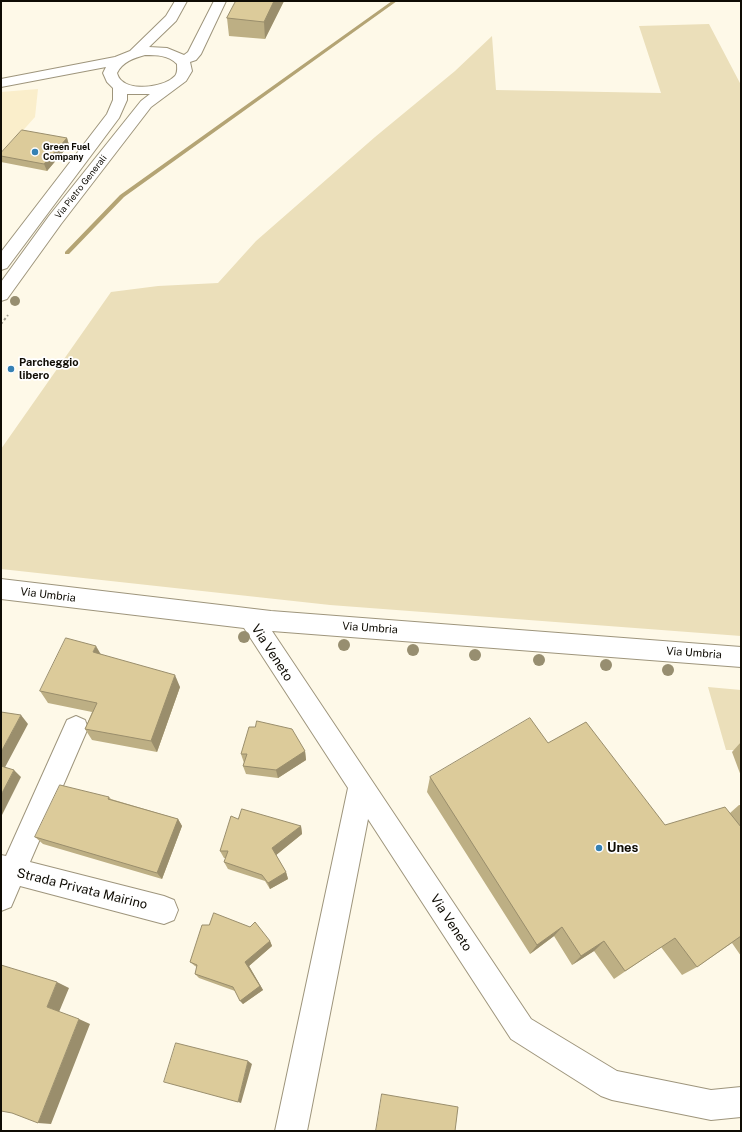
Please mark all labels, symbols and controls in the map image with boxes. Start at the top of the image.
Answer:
place label: Green Fuel Company [43,142,90,163]
marker: Green Fuel Company [30,147,40,157]
street label: Via Pietro Generali [53,153,109,221]
place label: Parcheggio libero [19,356,79,382]
marker: Parcheggio libero [6,364,16,374]
street label: Via Umbria [20,585,76,605]
street label: Via Umbria [342,619,398,637]
street label: Via Veneto [248,622,296,684]
street label: Via Umbria [666,644,722,662]
place label: Unes [607,840,638,856]
marker: Unes [594,843,604,853]
street label: Strada Privata Mairino [15,865,149,913]
street label: Via Veneto [427,892,475,954]

